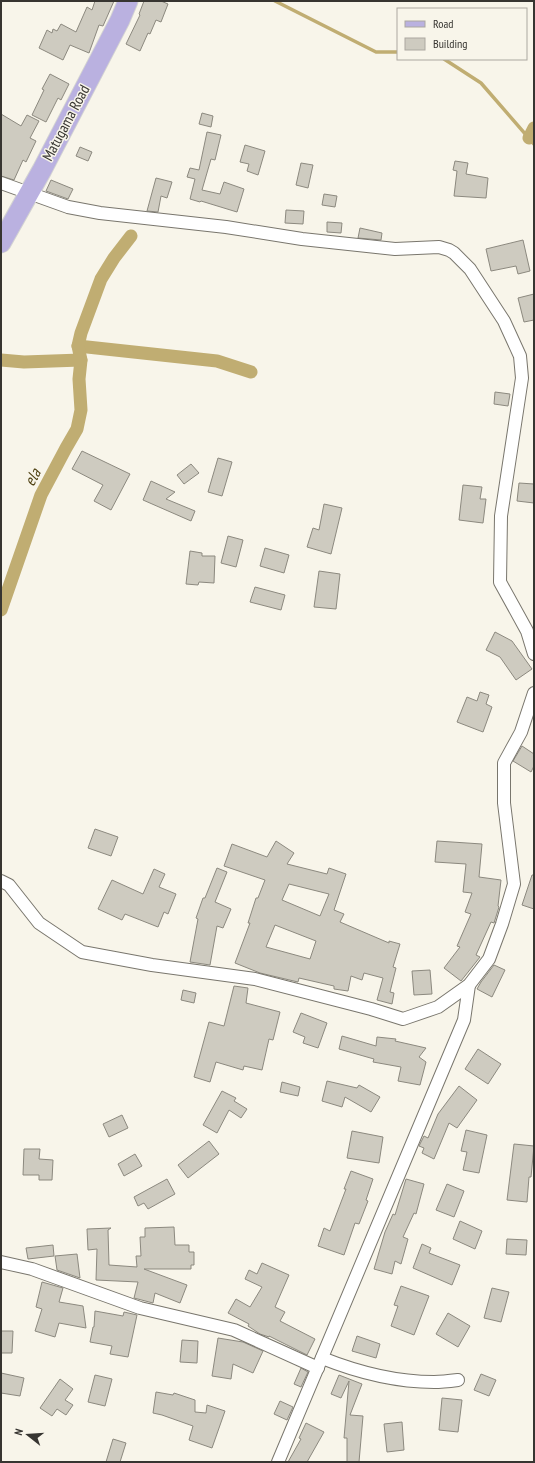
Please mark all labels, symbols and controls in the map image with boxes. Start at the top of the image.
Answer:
legend [397,8,527,60]
text: Road [433,16,453,31]
text: Building [433,36,468,51]
street label: Matugama Road [38,82,93,164]
water label: ela [19,464,46,489]
north arrow [8,1415,48,1455]
text: N [11,1427,26,1437]

